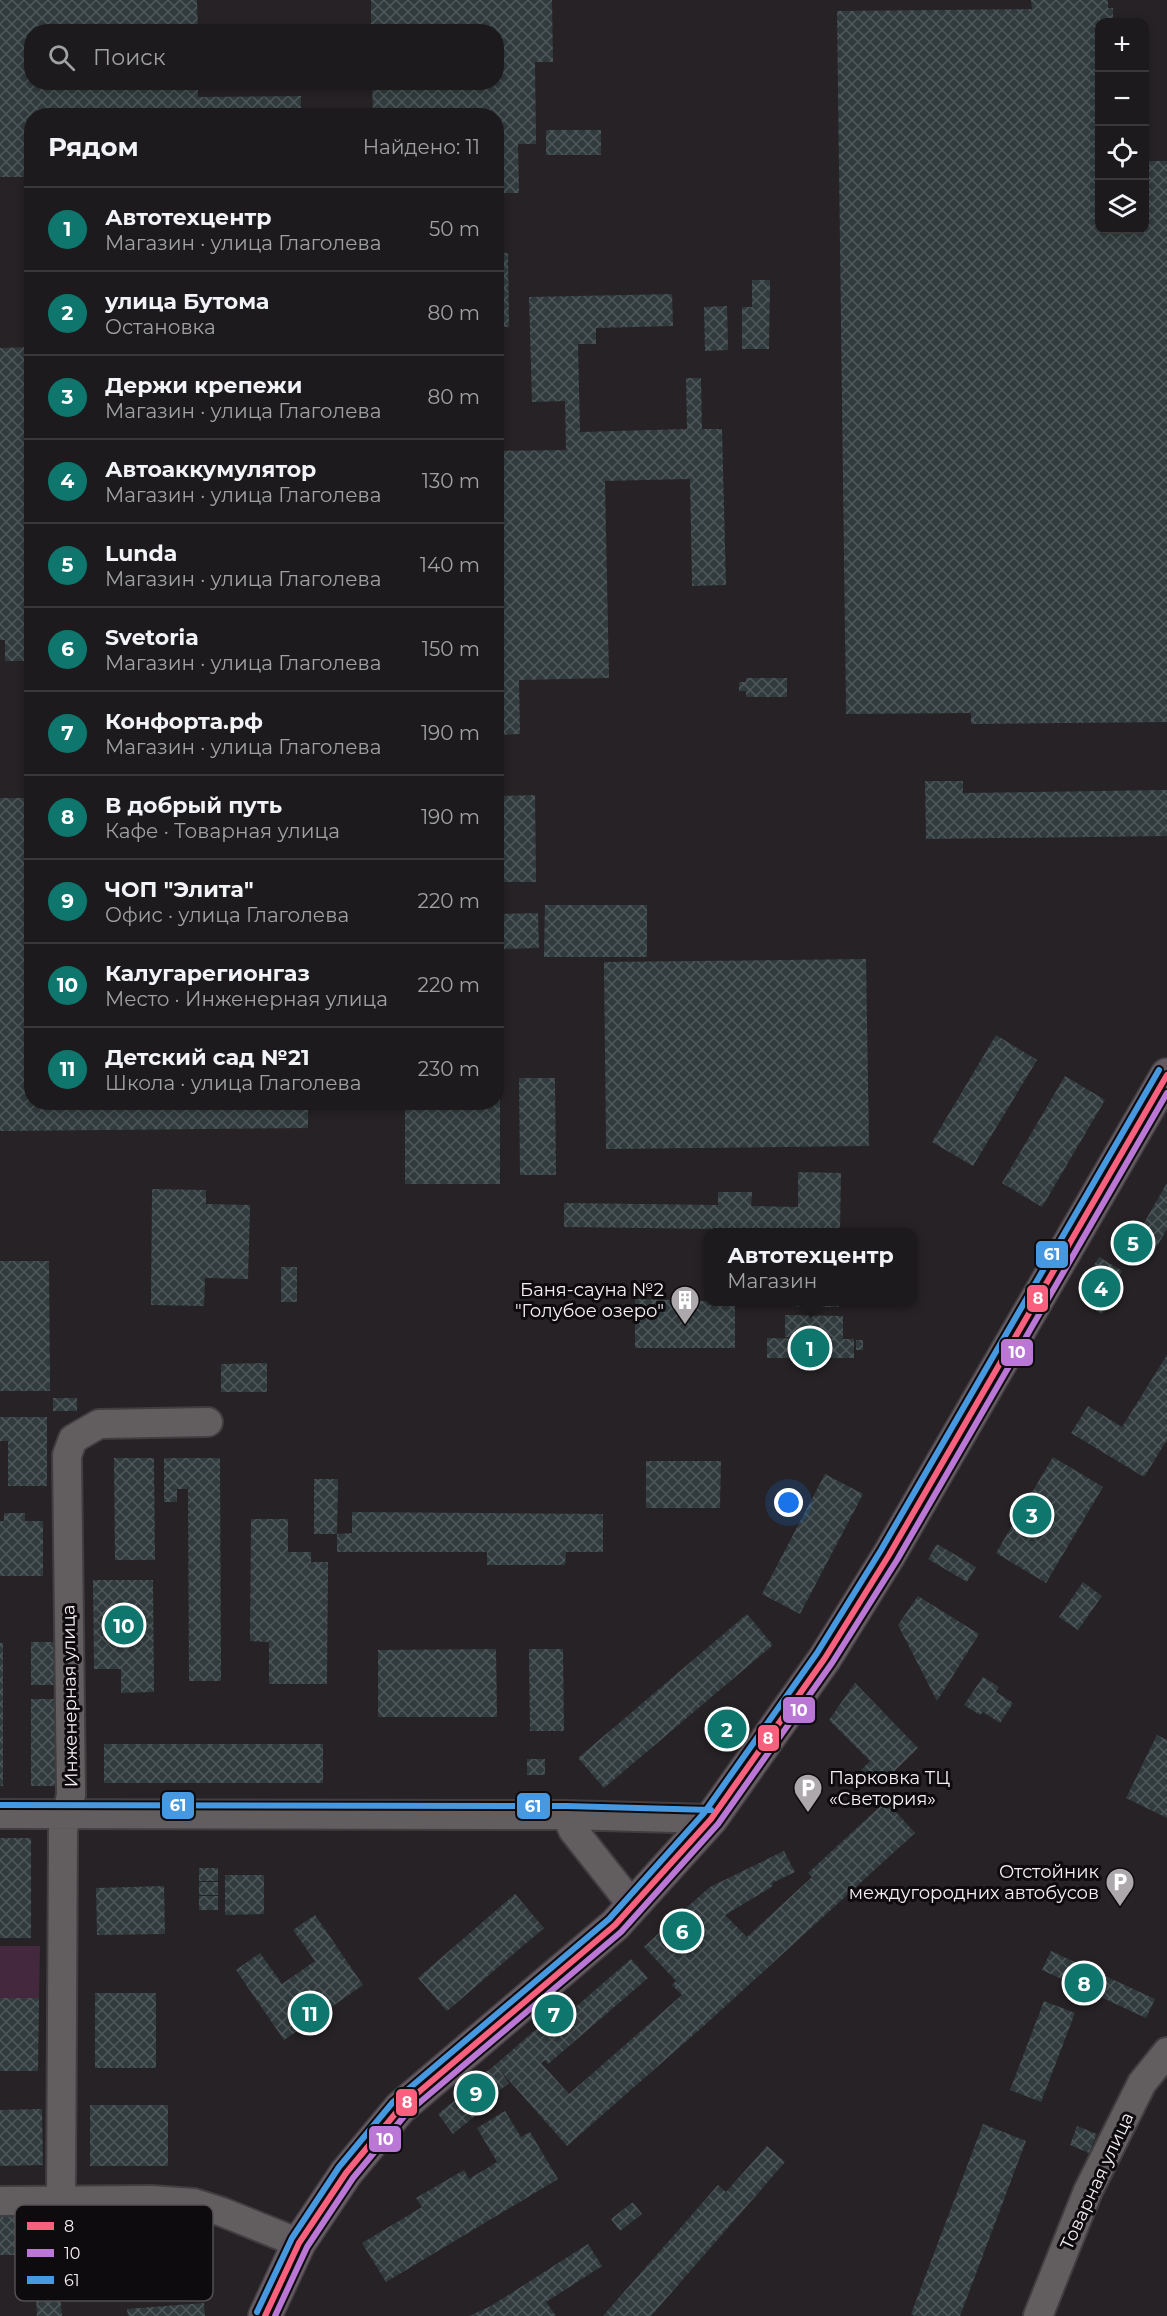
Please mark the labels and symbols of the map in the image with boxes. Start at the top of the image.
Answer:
pin: 5 [1114,1220,1152,1266]
line badge: 61 [1035,1240,1069,1269]
text: 61 [1044,1245,1060,1264]
pin: 4 [1082,1266,1120,1310]
place label: Баня-сауна №2 "Голубое озеро" [515,1279,664,1322]
building icon: Баня-сауна №2 "Голубое озеро" [669,1284,701,1326]
line badge: 8 [1026,1284,1049,1313]
text: 8 [1033,1289,1043,1308]
pin: 1 [790,1326,830,1370]
line badge: 10 [1000,1338,1034,1367]
text: 10 [1008,1343,1026,1362]
your location [774,1488,803,1517]
pin: 3 [1012,1492,1052,1538]
pin: 10 [104,1602,144,1648]
street label: Инженерная улица [57,1604,83,1788]
line badge: 10 [782,1696,816,1724]
text: 10 [790,1701,808,1720]
pin: 2 [708,1706,746,1752]
line badge: 8 [757,1724,780,1752]
text: 8 [763,1729,773,1748]
place label: Парковка ТЦ «Светория» [829,1767,950,1810]
parking icon: Парковка ТЦ «Светория» [792,1772,824,1814]
line badge: 61 [161,1791,195,1820]
line badge: 61 [516,1792,551,1820]
text: 61 [170,1796,186,1815]
text: 61 [525,1797,541,1816]
place label: Отстойник междугородних автобусов [849,1861,1100,1904]
parking icon: Отстойник междугородних автобусов [1104,1866,1136,1908]
pin: 6 [662,1908,702,1954]
pin: 8 [1064,1960,1104,2006]
pin: 11 [290,1990,330,2036]
pin: 7 [534,1992,574,2036]
pin: 9 [456,2070,496,2116]
line badge: 8 [395,2088,418,2117]
text: 8 [402,2093,412,2112]
street label: Товарная улица [1055,2109,1139,2253]
line badge: 10 [368,2125,402,2153]
text: 10 [376,2130,394,2149]
legend [15,2205,213,2301]
text: 8 [64,2217,74,2236]
text: 10 [64,2244,80,2263]
text: 61 [64,2271,80,2290]

